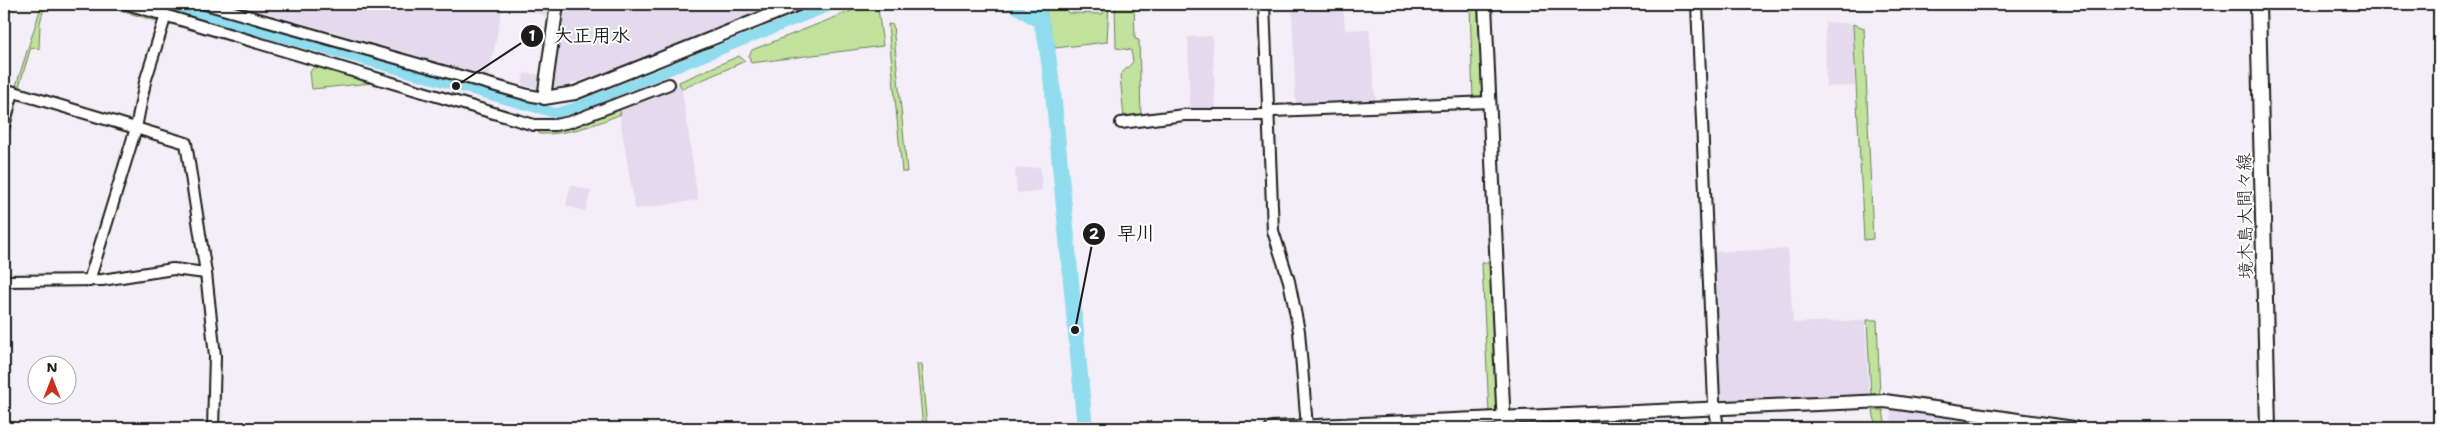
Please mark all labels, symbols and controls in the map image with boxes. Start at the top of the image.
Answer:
callout: 大正用水 [519,19,640,53]
text: 大正用水 [554,23,630,48]
text: 1 [529,26,536,46]
street label: 境木島大間々線 [2232,153,2258,279]
callout: 早川 [1082,217,1165,251]
text: 早川 [1117,221,1155,246]
text: 2 [1089,224,1100,244]
north arrow [28,354,78,404]
text: N [46,358,58,376]

